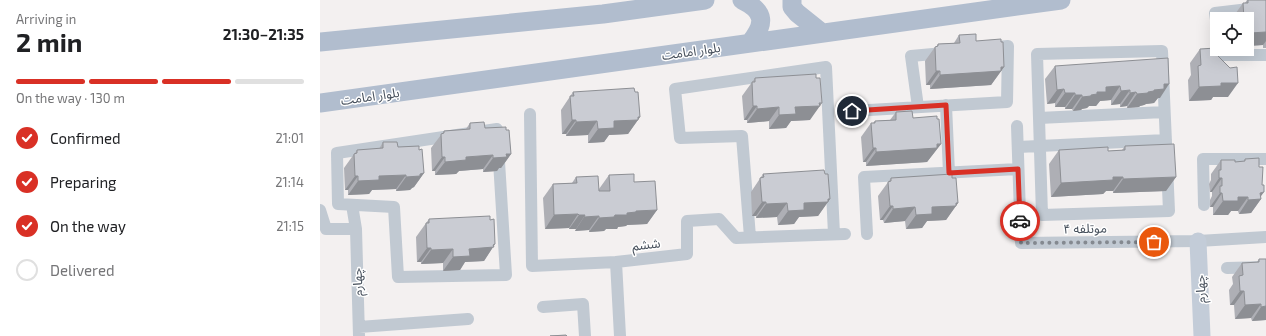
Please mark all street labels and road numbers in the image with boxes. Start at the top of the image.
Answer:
street label: بلوار امامت [661,39,721,63]
street label: بلوار امامت [340,84,400,108]
street label: موتلفه ۴ [1063,220,1107,236]
street label: ششم [631,234,662,257]
street label: چهارم [348,267,368,297]
street label: چهارم [1191,274,1211,304]

